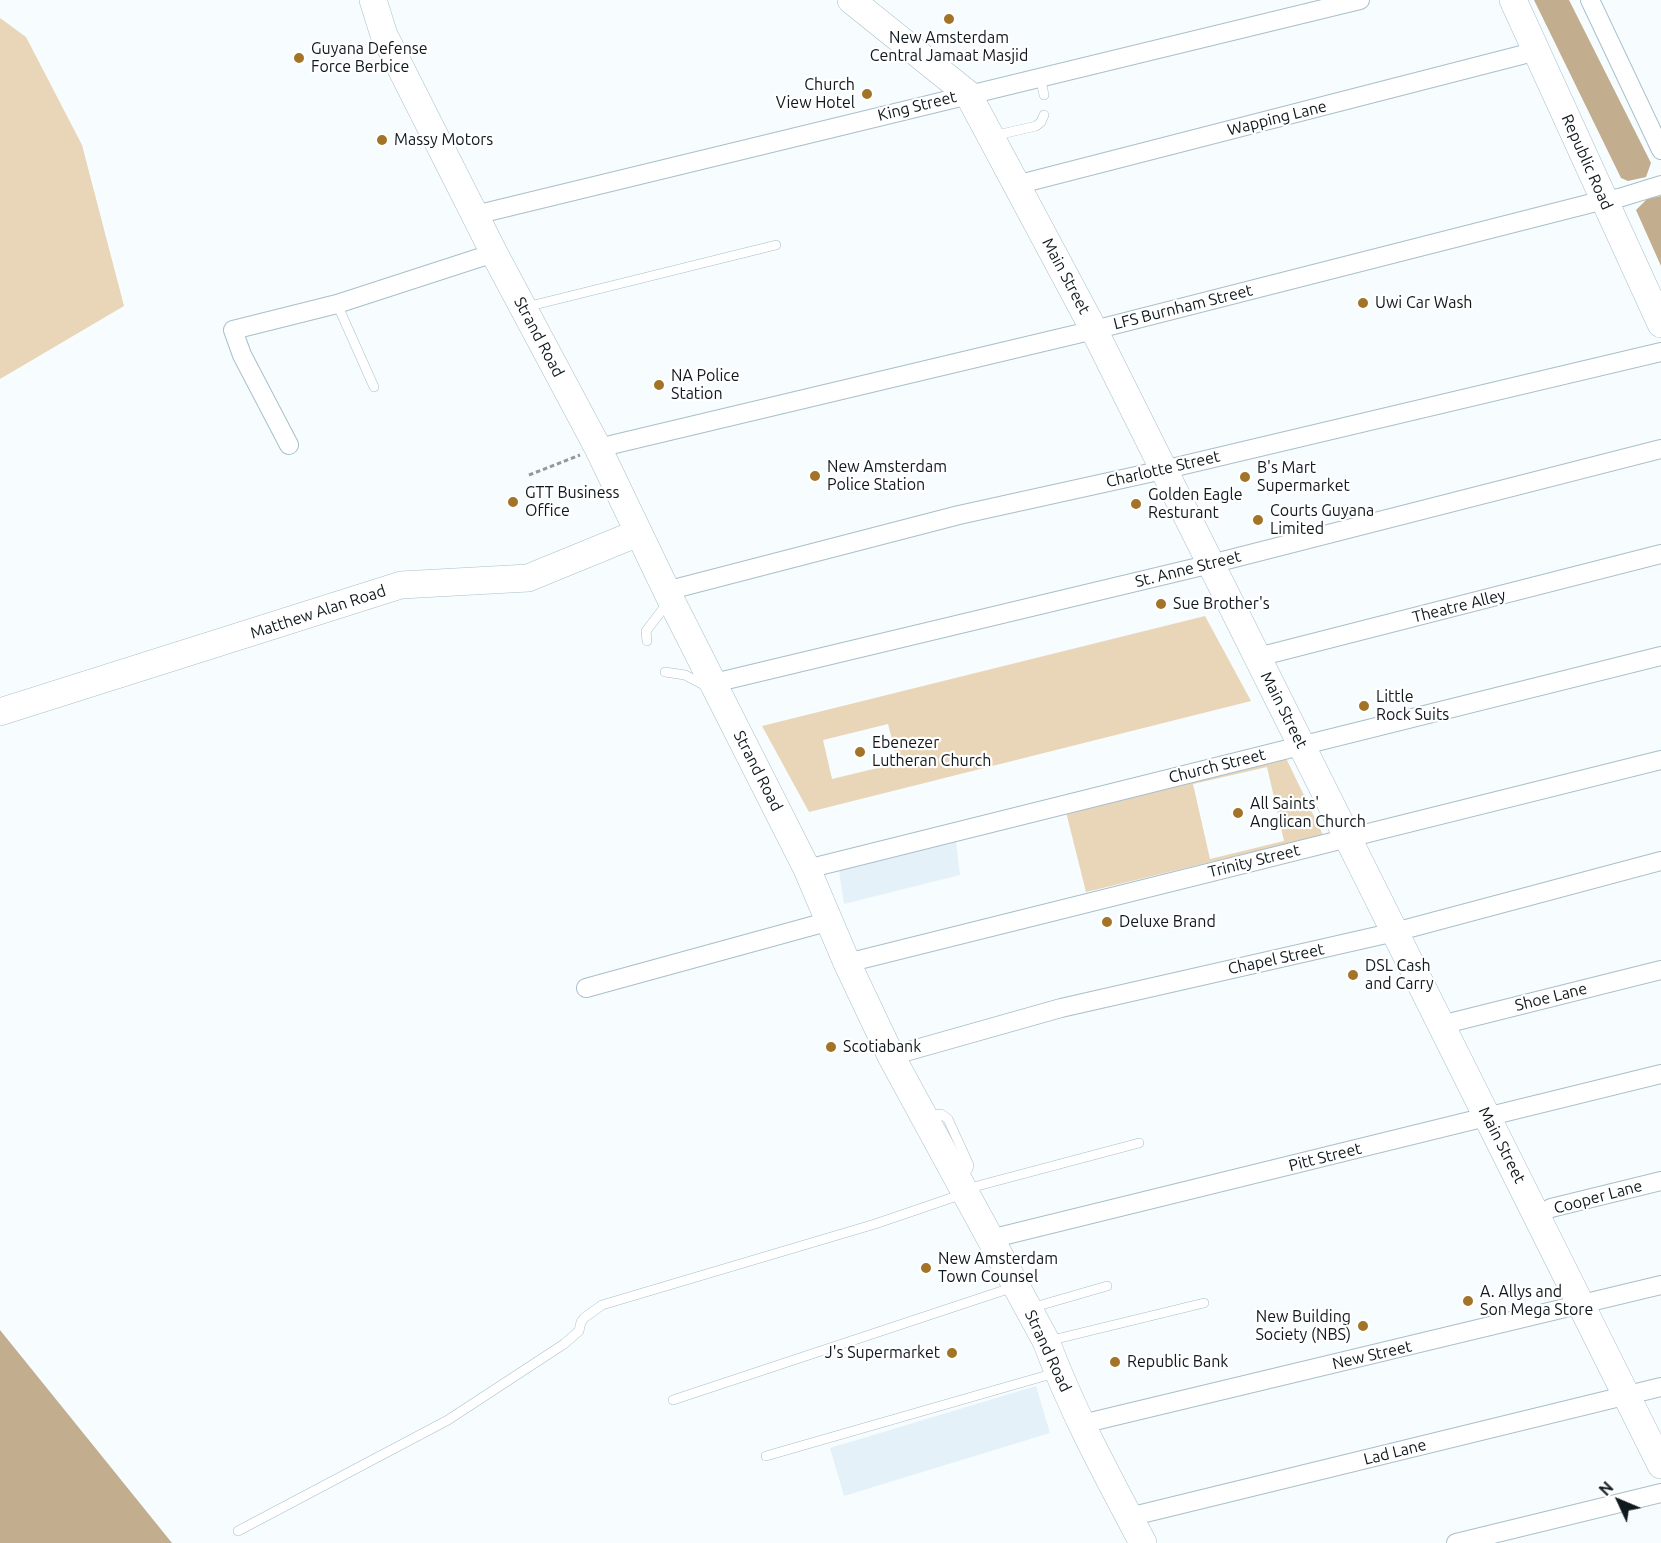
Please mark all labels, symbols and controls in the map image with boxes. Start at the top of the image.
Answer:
marker: New Amsterdam Central Jamaat Masjid [942,12,956,26]
place label: New Amsterdam Central Jamaat Masjid [870,28,1028,66]
place label: Guyana Defense Force Berbice [311,39,428,77]
marker: Guyana Defense Force Berbice [292,51,306,65]
place label: Church View Hotel [776,75,855,113]
marker: Church View Hotel [860,87,874,101]
street label: King Street [876,87,958,125]
street label: Wapping Lane [1225,96,1329,140]
street label: Republic Road [1557,111,1617,213]
place label: Massy Motors [394,130,493,150]
marker: Massy Motors [375,133,389,147]
street label: Main Street [1038,235,1094,317]
street label: LFS Burnham Street [1111,280,1255,334]
place label: Uwi Car Wash [1375,293,1472,313]
street label: Strand Road [510,294,568,380]
marker: Uwi Car Wash [1356,296,1370,310]
place label: NA Police Station [671,366,740,404]
marker: NA Police Station [652,378,666,392]
street label: Charlotte Street [1104,447,1222,491]
place label: New Amsterdam Police Station [827,457,947,495]
place label: B's Mart Supermarket [1257,458,1350,496]
marker: New Amsterdam Police Station [808,469,822,483]
marker: B's Mart Supermarket [1238,470,1252,484]
place label: GTT Business Office [525,483,619,521]
place label: Golden Eagle Resturant [1148,485,1243,523]
marker: GTT Business Office [506,495,520,509]
marker: Golden Eagle Resturant [1129,497,1143,511]
place label: Courts Guyana Limited [1270,501,1374,539]
marker: Courts Guyana Limited [1251,513,1265,527]
street label: St. Anne Street [1133,547,1243,591]
street label: Matthew Alan Road [248,581,388,643]
street label: Theatre Alley [1410,585,1508,627]
place label: Sue Brother's [1173,594,1270,614]
marker: Sue Brother's [1154,597,1168,611]
street label: Main Street [1256,668,1312,752]
place label: Little Rock Suits [1376,687,1449,725]
marker: Little Rock Suits [1357,699,1371,713]
street label: Strand Road [729,727,787,815]
place label: Ebenezer Lutheran Church [872,733,991,771]
marker: Ebenezer Lutheran Church [853,745,867,759]
street label: Church Street [1167,745,1267,787]
place label: All Saints' Anglican Church [1250,794,1366,832]
marker: All Saints' Anglican Church [1231,806,1245,820]
street label: Trinity Street [1206,840,1302,882]
place label: Deluxe Brand [1119,912,1216,932]
marker: Deluxe Brand [1100,915,1114,929]
street label: Chapel Street [1226,939,1326,979]
place label: DSL Cash and Carry [1365,956,1434,994]
marker: DSL Cash and Carry [1346,968,1360,982]
street label: Shoe Lane [1513,979,1589,1015]
place label: Scotiabank [843,1037,921,1057]
marker: Scotiabank [824,1040,838,1054]
street label: Main Street [1474,1103,1530,1187]
street label: Pitt Street [1287,1139,1363,1175]
street label: Cooper Lane [1552,1176,1644,1218]
place label: New Amsterdam Town Counsel [938,1249,1058,1287]
marker: New Amsterdam Town Counsel [919,1261,933,1275]
place label: A. Allys and Son Mega Store [1480,1282,1593,1320]
marker: A. Allys and Son Mega Store [1461,1294,1475,1308]
street label: Strand Road [1021,1307,1075,1395]
place label: New Building Society (NBS) [1255,1307,1351,1345]
marker: New Building Society (NBS) [1356,1319,1370,1333]
street label: New Street [1330,1337,1414,1373]
place label: J's Supermarket [825,1343,940,1363]
marker: J's Supermarket [945,1346,959,1360]
place label: Republic Bank [1127,1352,1228,1372]
marker: Republic Bank [1108,1355,1122,1369]
street label: Lad Lane [1362,1435,1428,1469]
north arrow [1589,1471,1649,1531]
text: N [1595,1478,1617,1499]

